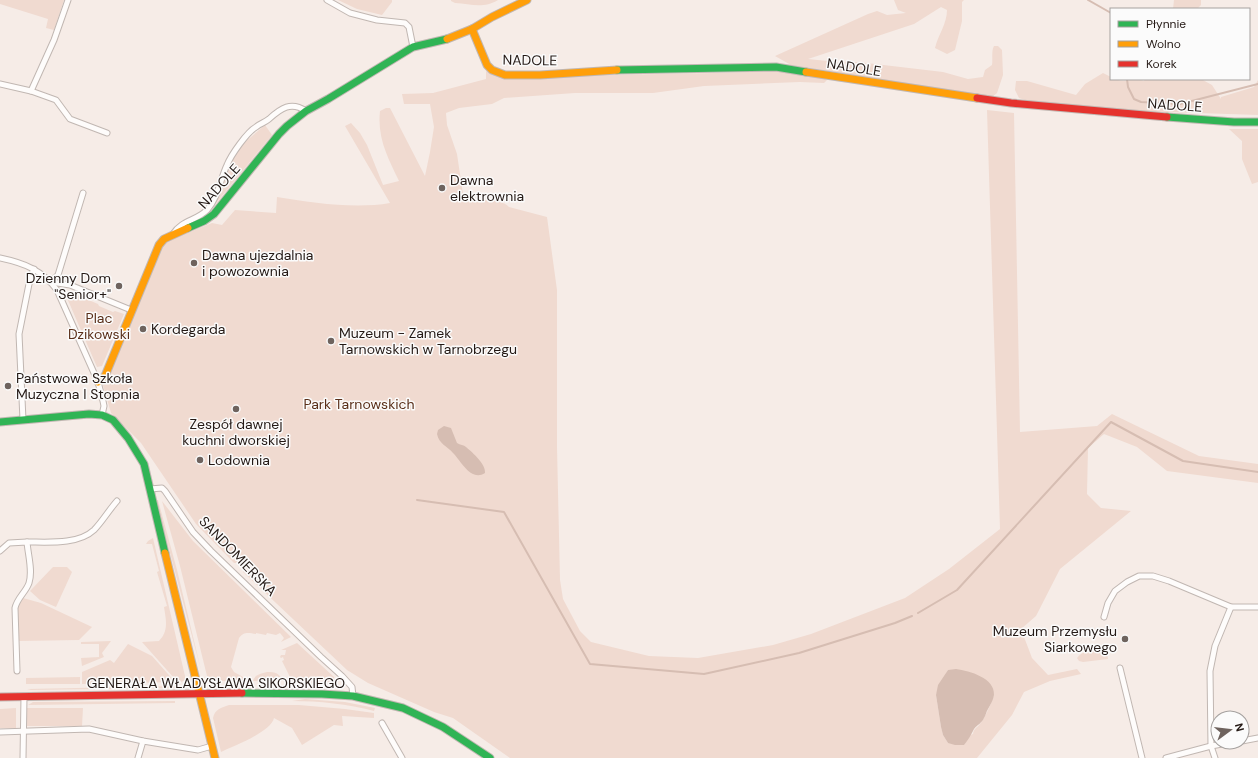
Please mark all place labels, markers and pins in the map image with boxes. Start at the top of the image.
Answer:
place label: Dawna elektrownia [450,171,524,205]
marker: Dawna elektrownia [437,183,447,193]
place label: Dawna ujezdalnia i powozownia [202,246,313,280]
marker: Dawna ujezdalnia i powozownia [189,258,199,268]
place label: Dzienny Dom "Senior+" [26,269,111,303]
marker: Dzienny Dom "Senior+" [114,281,124,291]
place label: Kordegarda [151,320,225,338]
marker: Kordegarda [138,324,148,334]
place label: Muzeum - Zamek Tarnowskich w Tarnobrzegu [339,324,517,358]
marker: Muzeum - Zamek Tarnowskich w Tarnobrzegu [326,336,336,346]
place label: Państwowa Szkoła Muzyczna I Stopnia [16,369,140,403]
marker: Państwowa Szkoła Muzyczna I Stopnia [3,381,13,391]
marker: Zespół dawnej kuchni dworskiej [231,404,241,414]
place label: Zespół dawnej kuchni dworskiej [182,415,290,449]
place label: Lodownia [208,451,270,469]
marker: Lodownia [195,455,205,465]
place label: Muzeum Przemysłu Siarkowego [993,622,1117,656]
marker: Muzeum Przemysłu Siarkowego [1120,634,1130,644]

